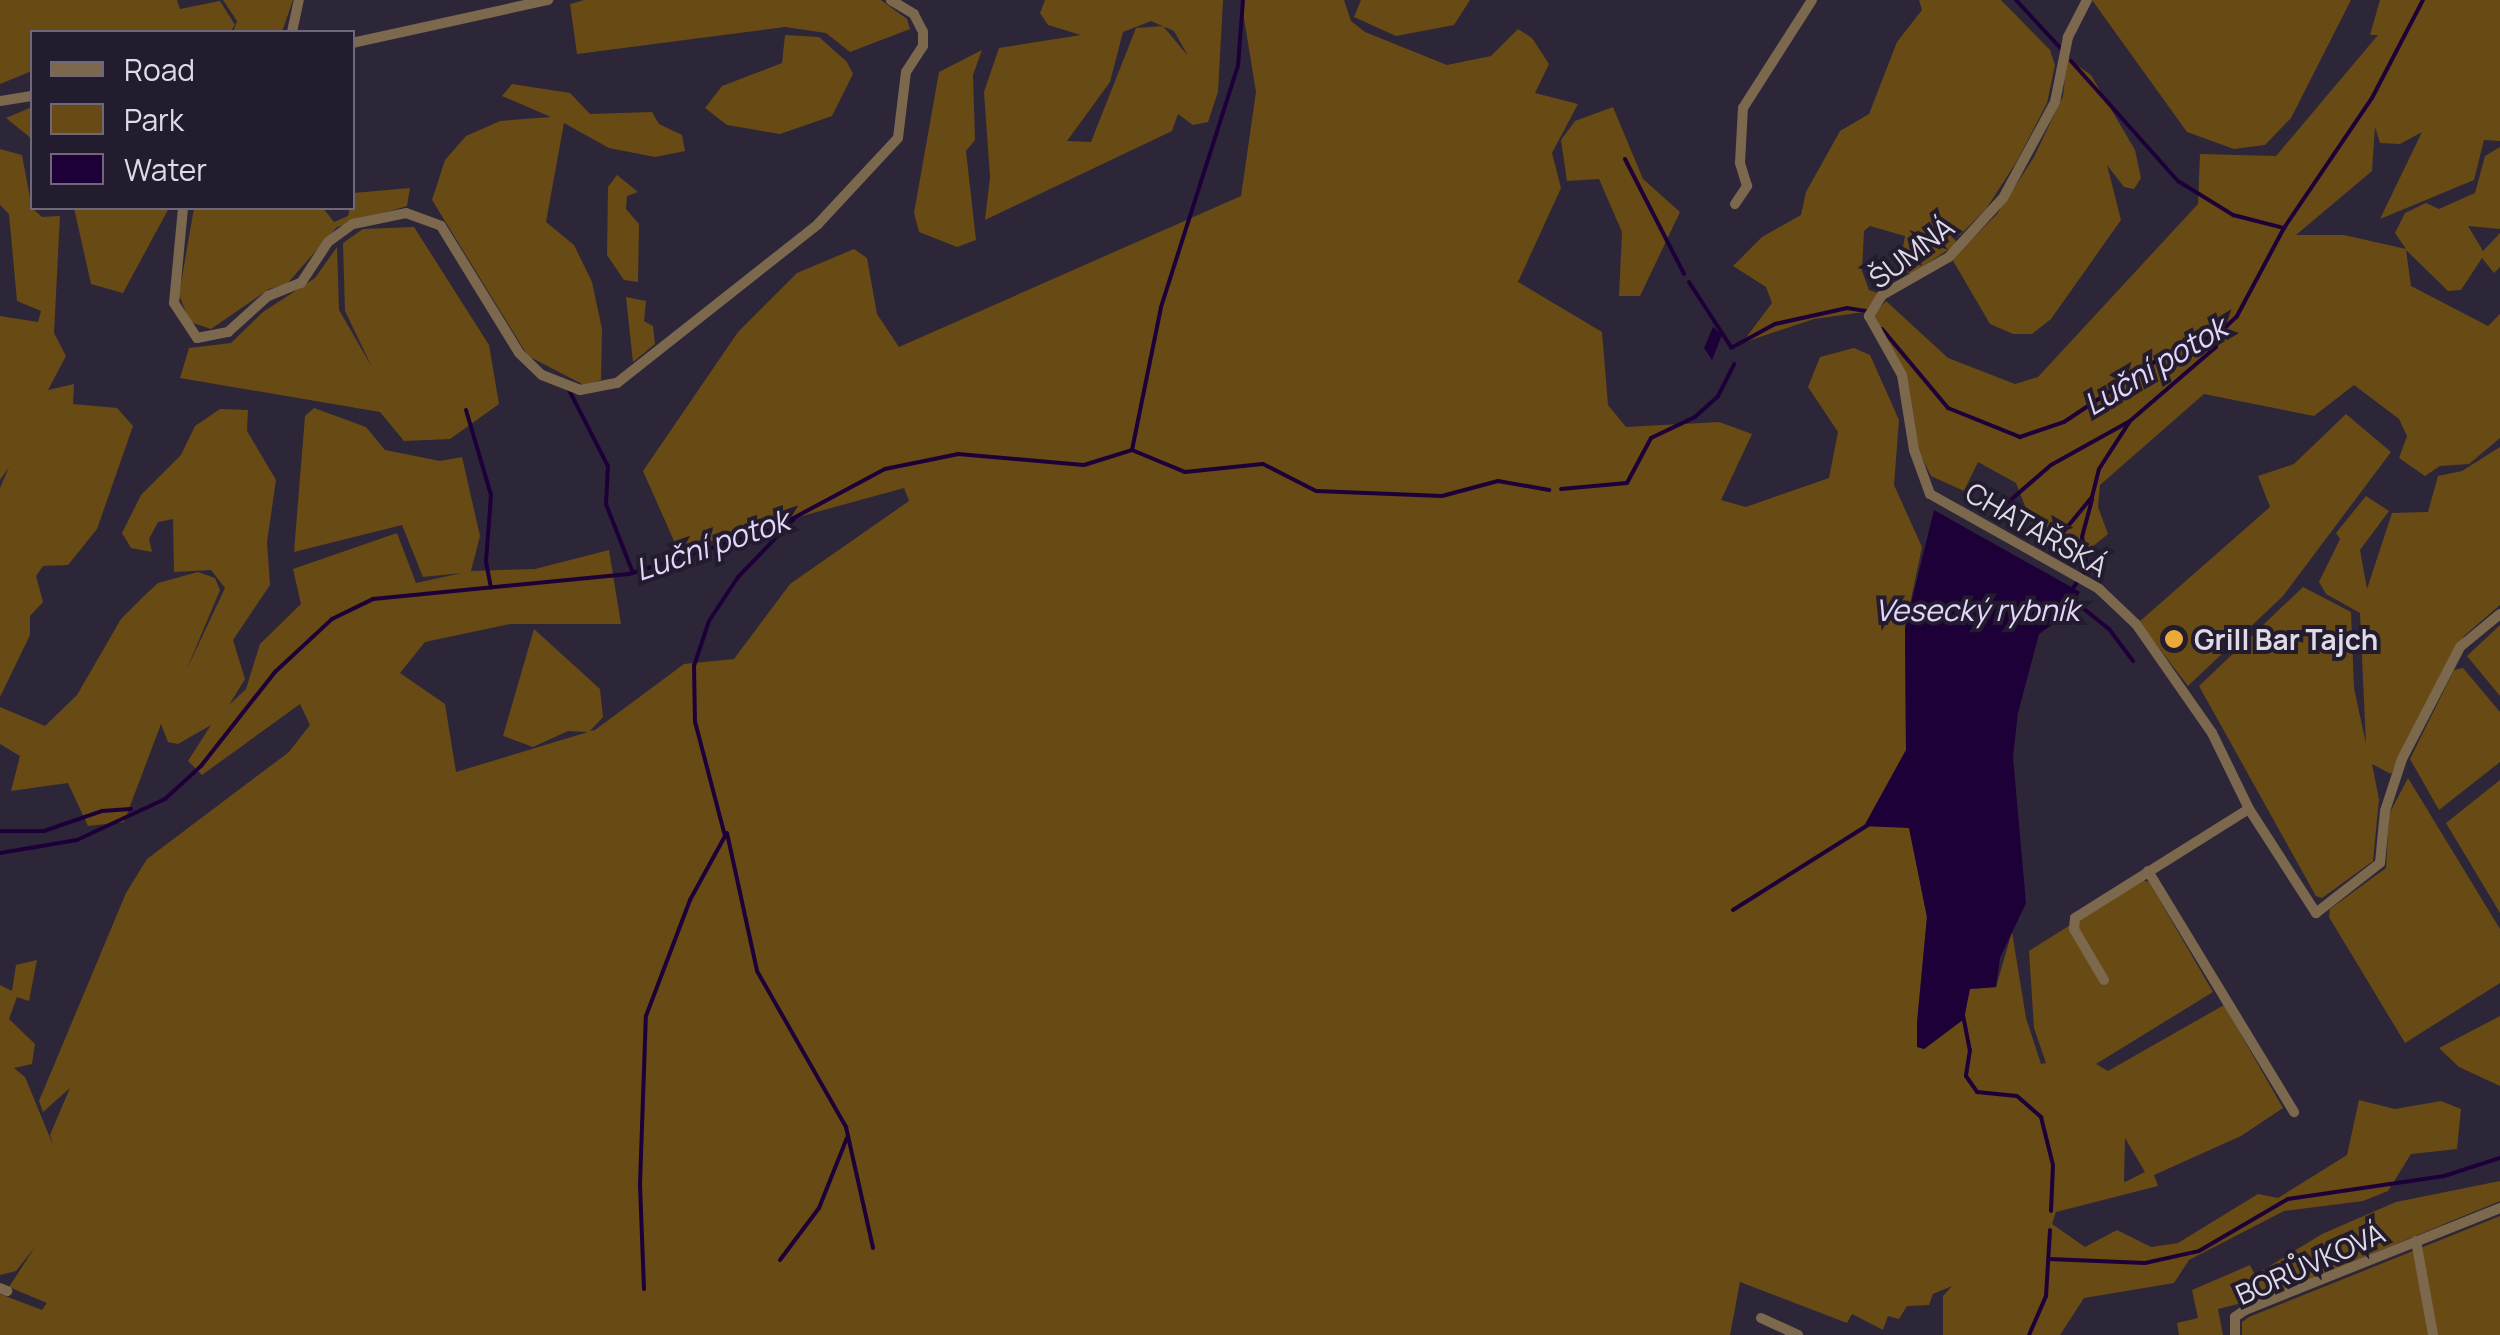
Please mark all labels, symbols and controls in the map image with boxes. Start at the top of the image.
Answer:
legend [30,30,355,210]
text: Road [124,49,195,90]
text: Park [124,99,184,140]
text: Water [124,149,207,190]
street label: ŠUMNÁ [1862,209,1960,295]
water label: Luční potok [2077,309,2233,423]
street label: CHATAŘSKÁ [1960,475,2114,583]
water label: Luční potok [630,502,794,588]
water label: Vesecký rybník [1875,592,2079,628]
place label: Grill Bar Tajch [2194,622,2378,656]
marker: Grill Bar Tajch [2163,628,2185,650]
street label: BORŮVKOVÁ [2230,1215,2390,1311]

